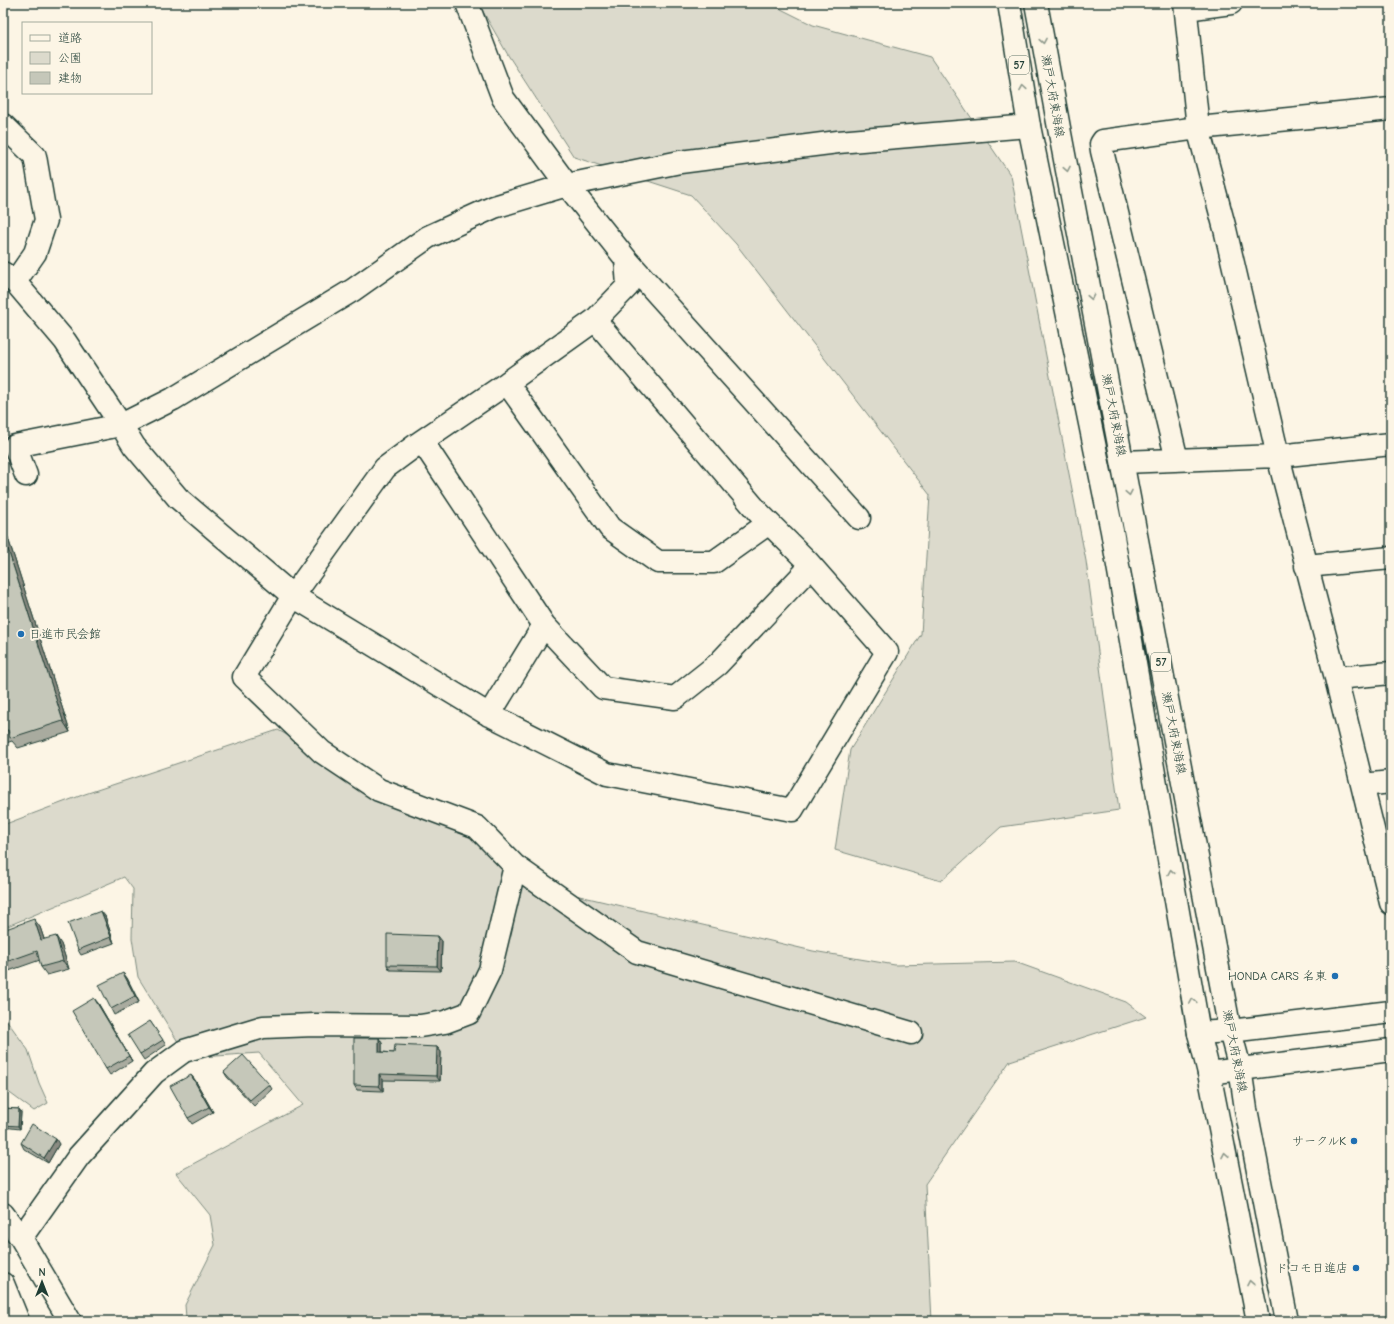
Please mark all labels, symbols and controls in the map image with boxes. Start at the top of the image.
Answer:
legend [22,22,152,94]
text: 道路 [58,31,82,45]
one-way arrow [1039,38,1047,44]
text: 公園 [58,51,82,65]
street label: 瀬戸大府東海線 [1039,53,1067,139]
road number: 57 [1009,56,1029,74]
text: 建物 [58,71,82,85]
one-way arrow [1019,85,1027,91]
one-way arrow [1062,166,1071,172]
one-way arrow [1087,294,1095,300]
street label: 瀬戸大府東海線 [1099,372,1129,458]
one-way arrow [1124,490,1132,497]
place label: 日進市民会館 [29,627,101,641]
marker: 日進市民会館 [16,629,26,639]
road number: 57 [1151,653,1171,671]
street label: 瀬戸大府東海線 [1159,690,1189,776]
one-way arrow [1167,869,1176,876]
place label: HONDA CARS 名東 [1228,969,1327,983]
marker: HONDA CARS 名東 [1330,971,1340,981]
one-way arrow [1189,997,1198,1004]
street label: 瀬戸大府東海線 [1220,1008,1250,1094]
place label: サークルK [1292,1134,1346,1148]
marker: サークルK [1349,1136,1359,1146]
one-way arrow [1221,1152,1229,1158]
place label: ドコモ日進店 [1276,1261,1348,1275]
north arrow [22,1262,62,1302]
marker: ドコモ日進店 [1351,1263,1361,1273]
text: N [38,1266,46,1279]
one-way arrow [1246,1280,1255,1286]

